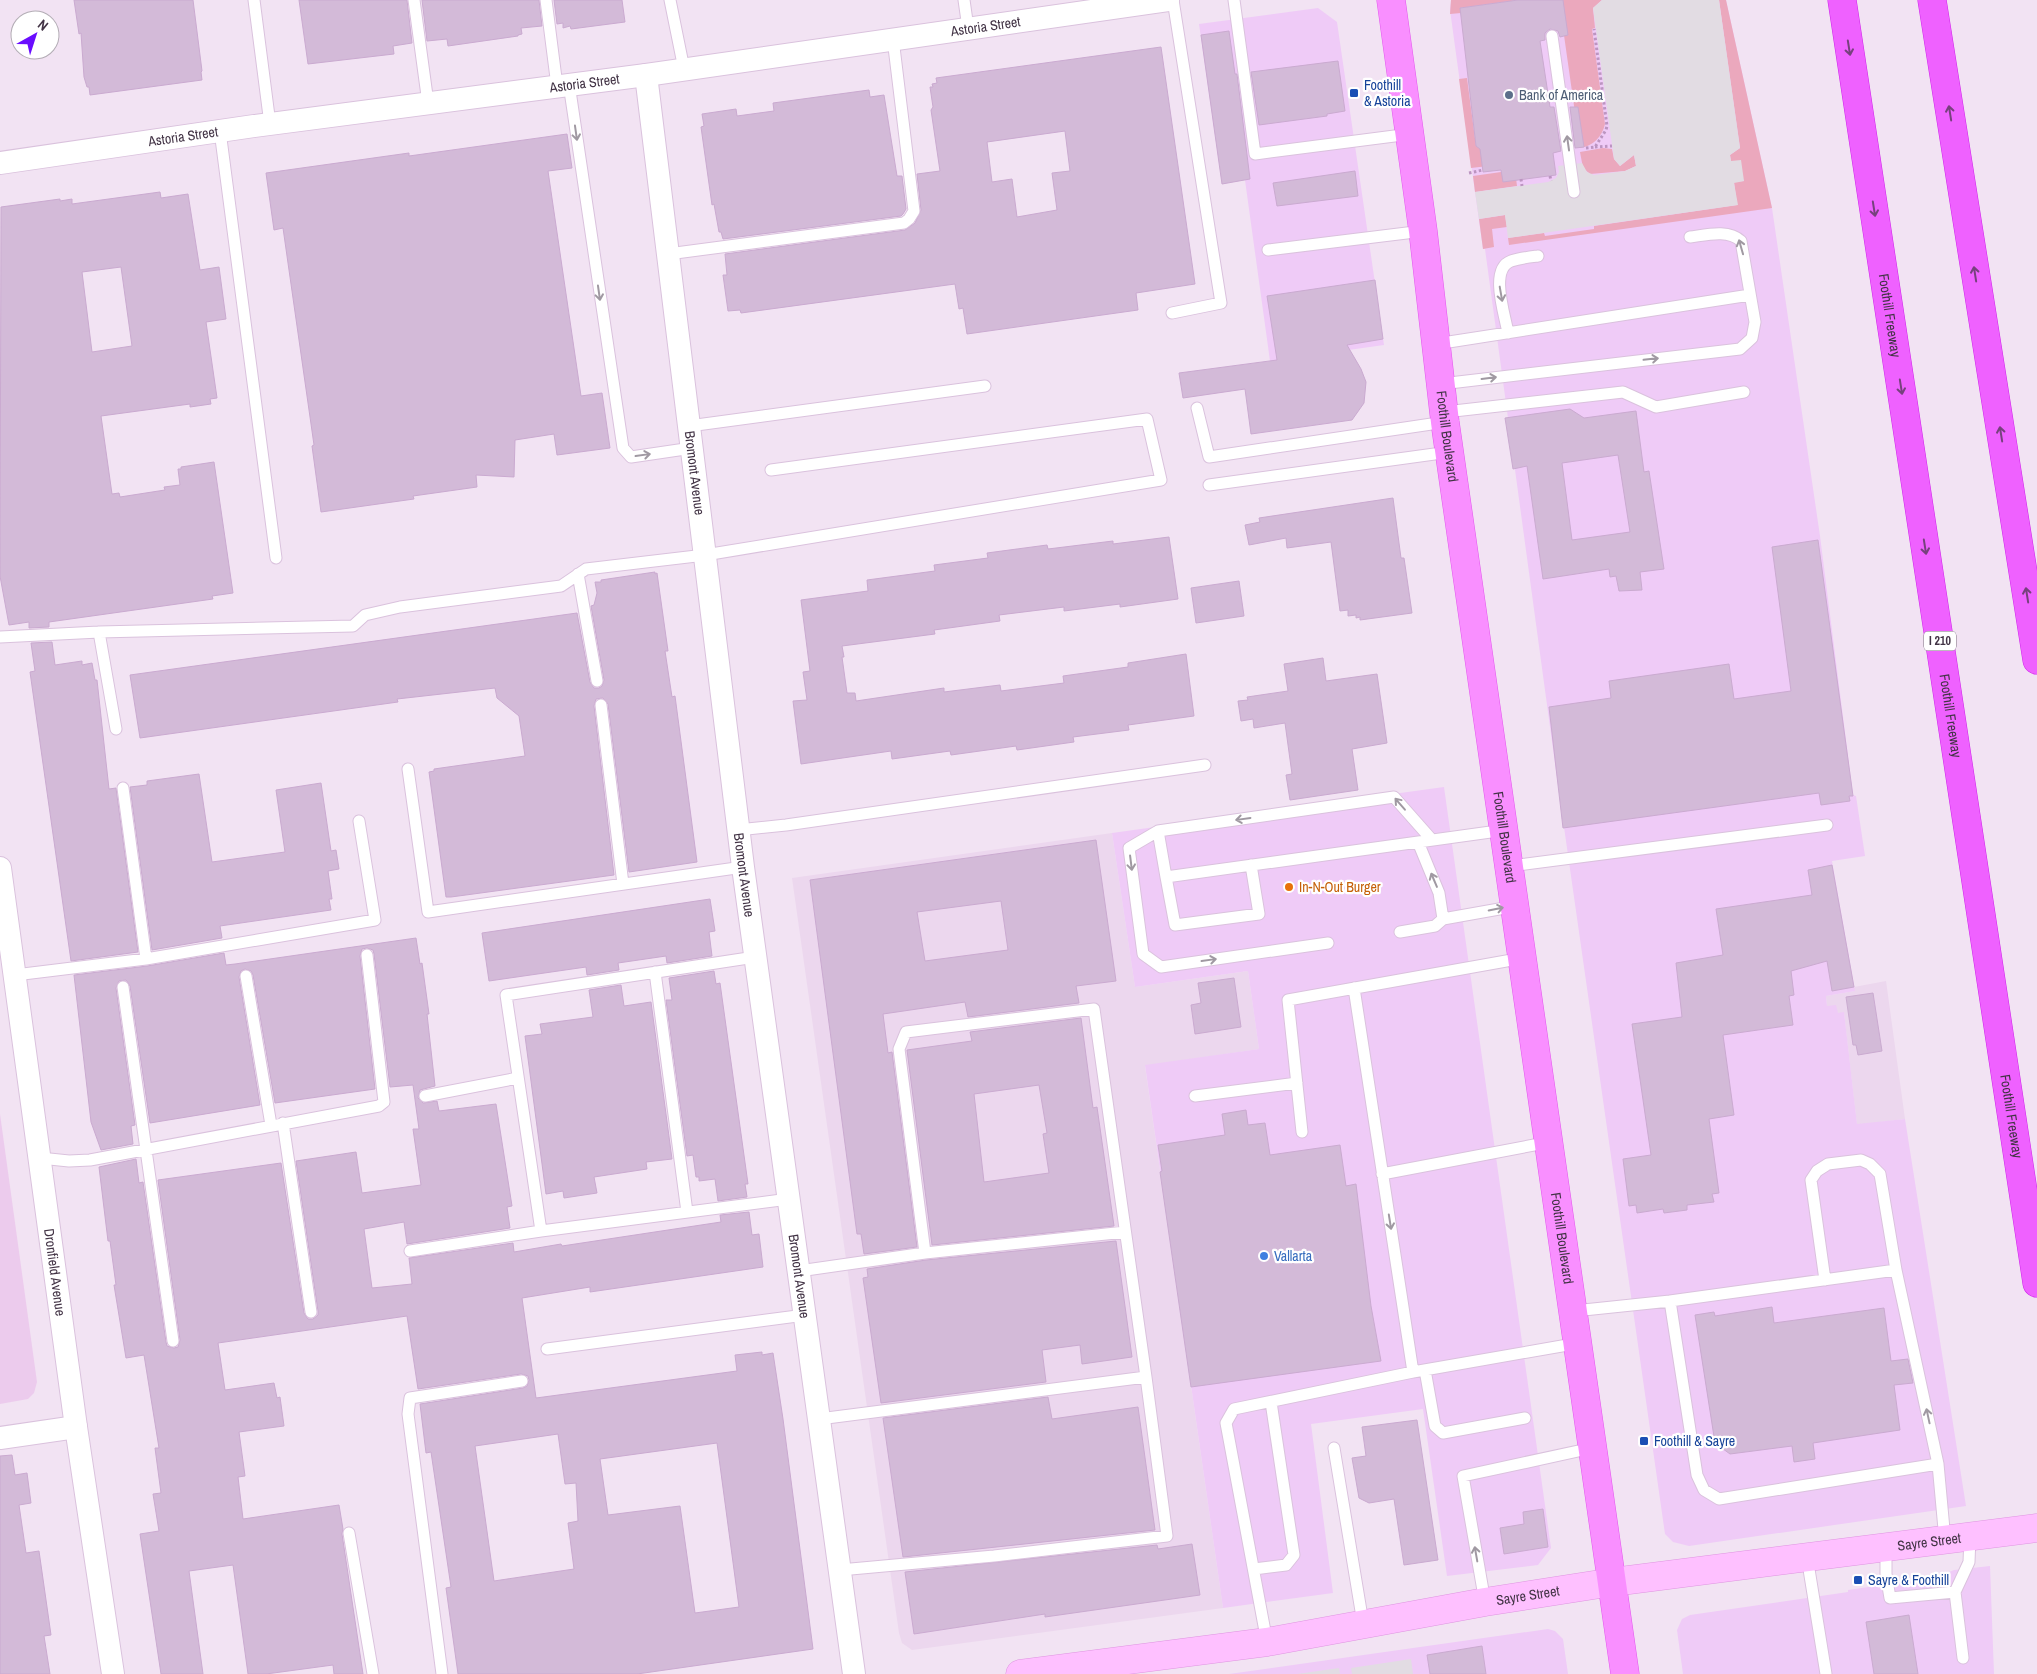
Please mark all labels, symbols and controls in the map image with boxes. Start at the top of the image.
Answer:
north arrow [10,10,60,60]
street label: Astoria Street [948,12,1022,40]
text: N [34,15,52,35]
one-way arrow [1844,40,1854,56]
street label: Astoria Street [548,70,621,97]
place label: Foothill & Astoria [1364,76,1411,110]
place label: Bank of America [1519,86,1604,104]
marker: Foothill & Astoria [1348,87,1360,99]
marker: Bank of America [1503,89,1515,101]
one-way arrow [1944,106,1954,122]
street label: Astoria Street [146,122,219,150]
one-way arrow [571,124,581,140]
one-way arrow [1562,136,1572,152]
one-way arrow [1869,200,1879,216]
one-way arrow [1736,240,1745,256]
one-way arrow [1970,266,1980,282]
street label: Foothill Freeway [1875,272,1905,359]
one-way arrow [595,285,605,301]
one-way arrow [1496,285,1506,301]
one-way arrow [1642,354,1658,364]
one-way arrow [1481,372,1497,382]
one-way arrow [1896,378,1906,394]
street label: Foothill Boulevard [1432,390,1463,483]
one-way arrow [1996,427,2006,443]
street label: Bromont Avenue [681,430,709,516]
one-way arrow [634,450,650,460]
one-way arrow [1921,539,1931,555]
one-way arrow [2021,587,2031,603]
road number: I 210 [1924,631,1956,650]
street label: Foothill Freeway [1936,673,1966,759]
street label: Foothill Boulevard [1489,790,1520,884]
one-way arrow [1395,797,1406,810]
one-way arrow [1235,814,1251,824]
street label: Bromont Avenue [730,832,759,918]
one-way arrow [1126,854,1136,870]
one-way arrow [1428,873,1438,888]
place label: In-N-Out Burger [1299,878,1381,896]
marker: In-N-Out Burger [1283,881,1295,893]
one-way arrow [1488,904,1504,914]
one-way arrow [1201,955,1217,965]
street label: Foothill Freeway [1996,1073,2027,1160]
street label: Foothill Boulevard [1547,1191,1578,1285]
one-way arrow [1385,1214,1395,1230]
street label: Dronfield Avenue [40,1227,70,1317]
street label: Bromont Avenue [785,1233,814,1319]
place label: Vallarta [1274,1247,1313,1265]
marker: Vallarta [1258,1250,1270,1262]
one-way arrow [1923,1408,1932,1424]
place label: Foothill & Sayre [1654,1432,1735,1450]
marker: Foothill & Sayre [1638,1435,1650,1447]
street label: Sayre Street [1896,1529,1962,1555]
one-way arrow [1471,1546,1481,1562]
place label: Sayre & Foothill [1868,1571,1949,1589]
marker: Sayre & Foothill [1852,1574,1864,1586]
street label: Sayre Street [1495,1581,1561,1609]

